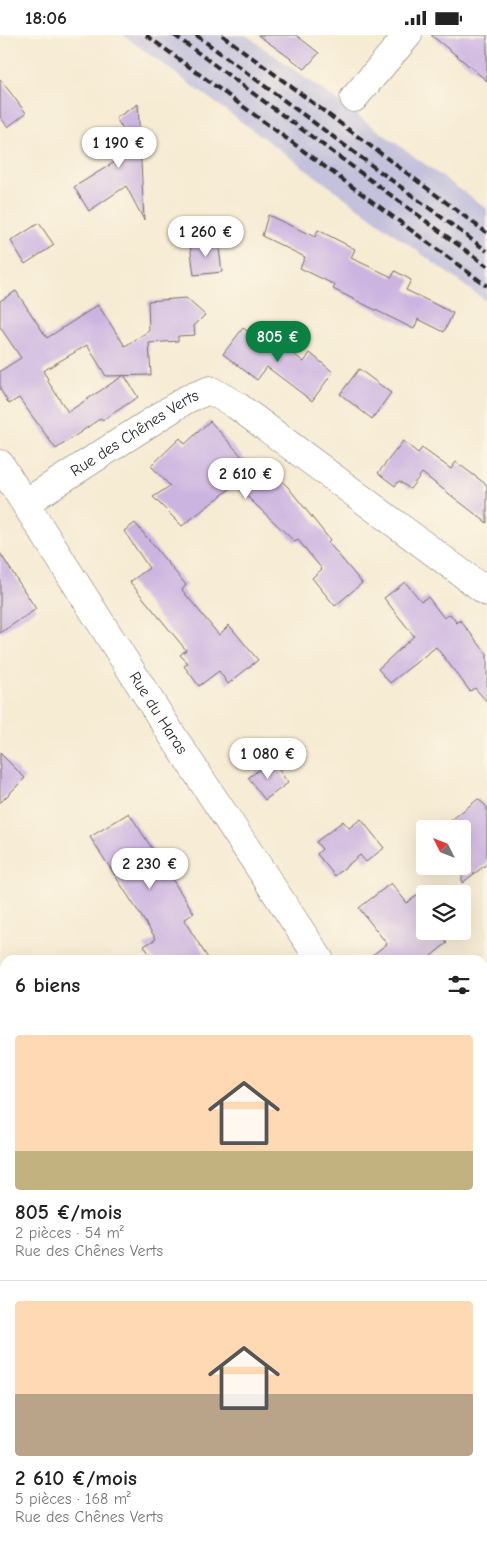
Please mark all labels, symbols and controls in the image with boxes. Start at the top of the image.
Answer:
text: 18:06 [25,7,67,29]
pin: 1 190 € [73,127,165,169]
text: 1 190 € [93,134,145,152]
pin: 1 260 € [160,215,252,258]
text: 1 260 € [179,223,233,241]
pin: 805 € [243,321,313,363]
text: 805 € [257,328,299,346]
street label: Rue des Chênes Verts [67,386,201,480]
pin: 2 610 € [200,457,292,500]
text: 2 610 € [219,465,273,483]
street label: Rue du Haras [125,669,191,758]
pin: 1 080 € [222,737,314,780]
text: 1 080 € [240,745,296,763]
north arrow [416,820,471,875]
map controls [416,820,471,940]
pin: 2 230 € [104,847,196,890]
text: 2 230 € [122,855,178,873]
button: layers [416,885,471,940]
icon: filters [445,971,473,999]
text: 6 biens [15,973,80,997]
icon: home [199,1068,289,1158]
text: 805 €/mois [15,1200,122,1224]
text: 2 pièces · 54 m² [15,1224,124,1242]
text: Rue des Chênes Verts [15,1242,163,1260]
icon: home [199,1333,289,1423]
text: 2 610 €/mois [15,1466,137,1490]
text: 5 pièces · 168 m² [15,1490,131,1508]
text: Rue des Chênes Verts [15,1508,163,1526]

